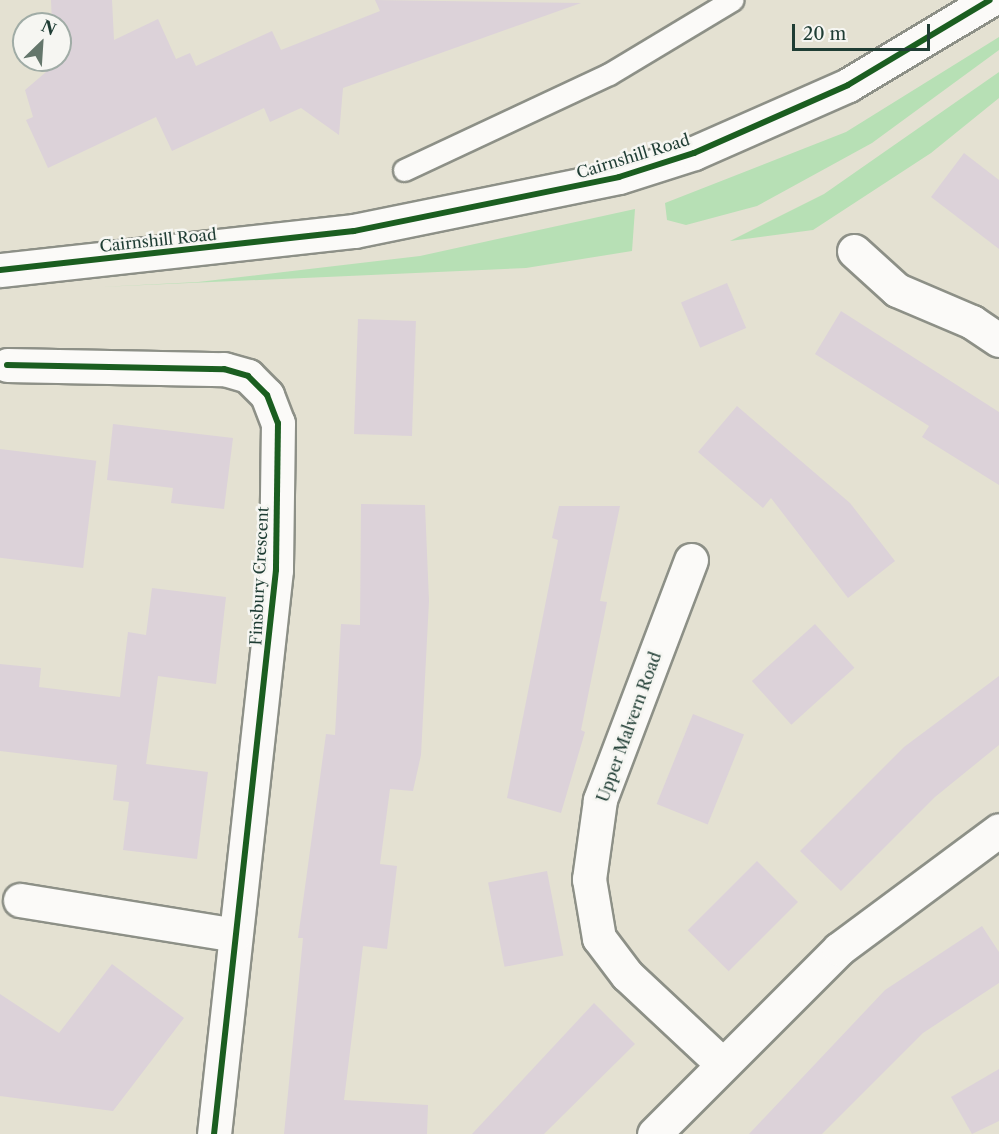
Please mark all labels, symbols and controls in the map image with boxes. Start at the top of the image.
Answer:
north arrow [12,12,72,72]
scale bar [795,12,933,50]
text: N [38,15,59,40]
text: 20 m [803,23,846,45]
street label: Cairnshill Road [574,130,692,182]
street label: Cairnshill Road [99,224,217,256]
street label: Finsbury Crescent [246,506,272,646]
street label: Upper Malvern Road [593,649,665,805]

